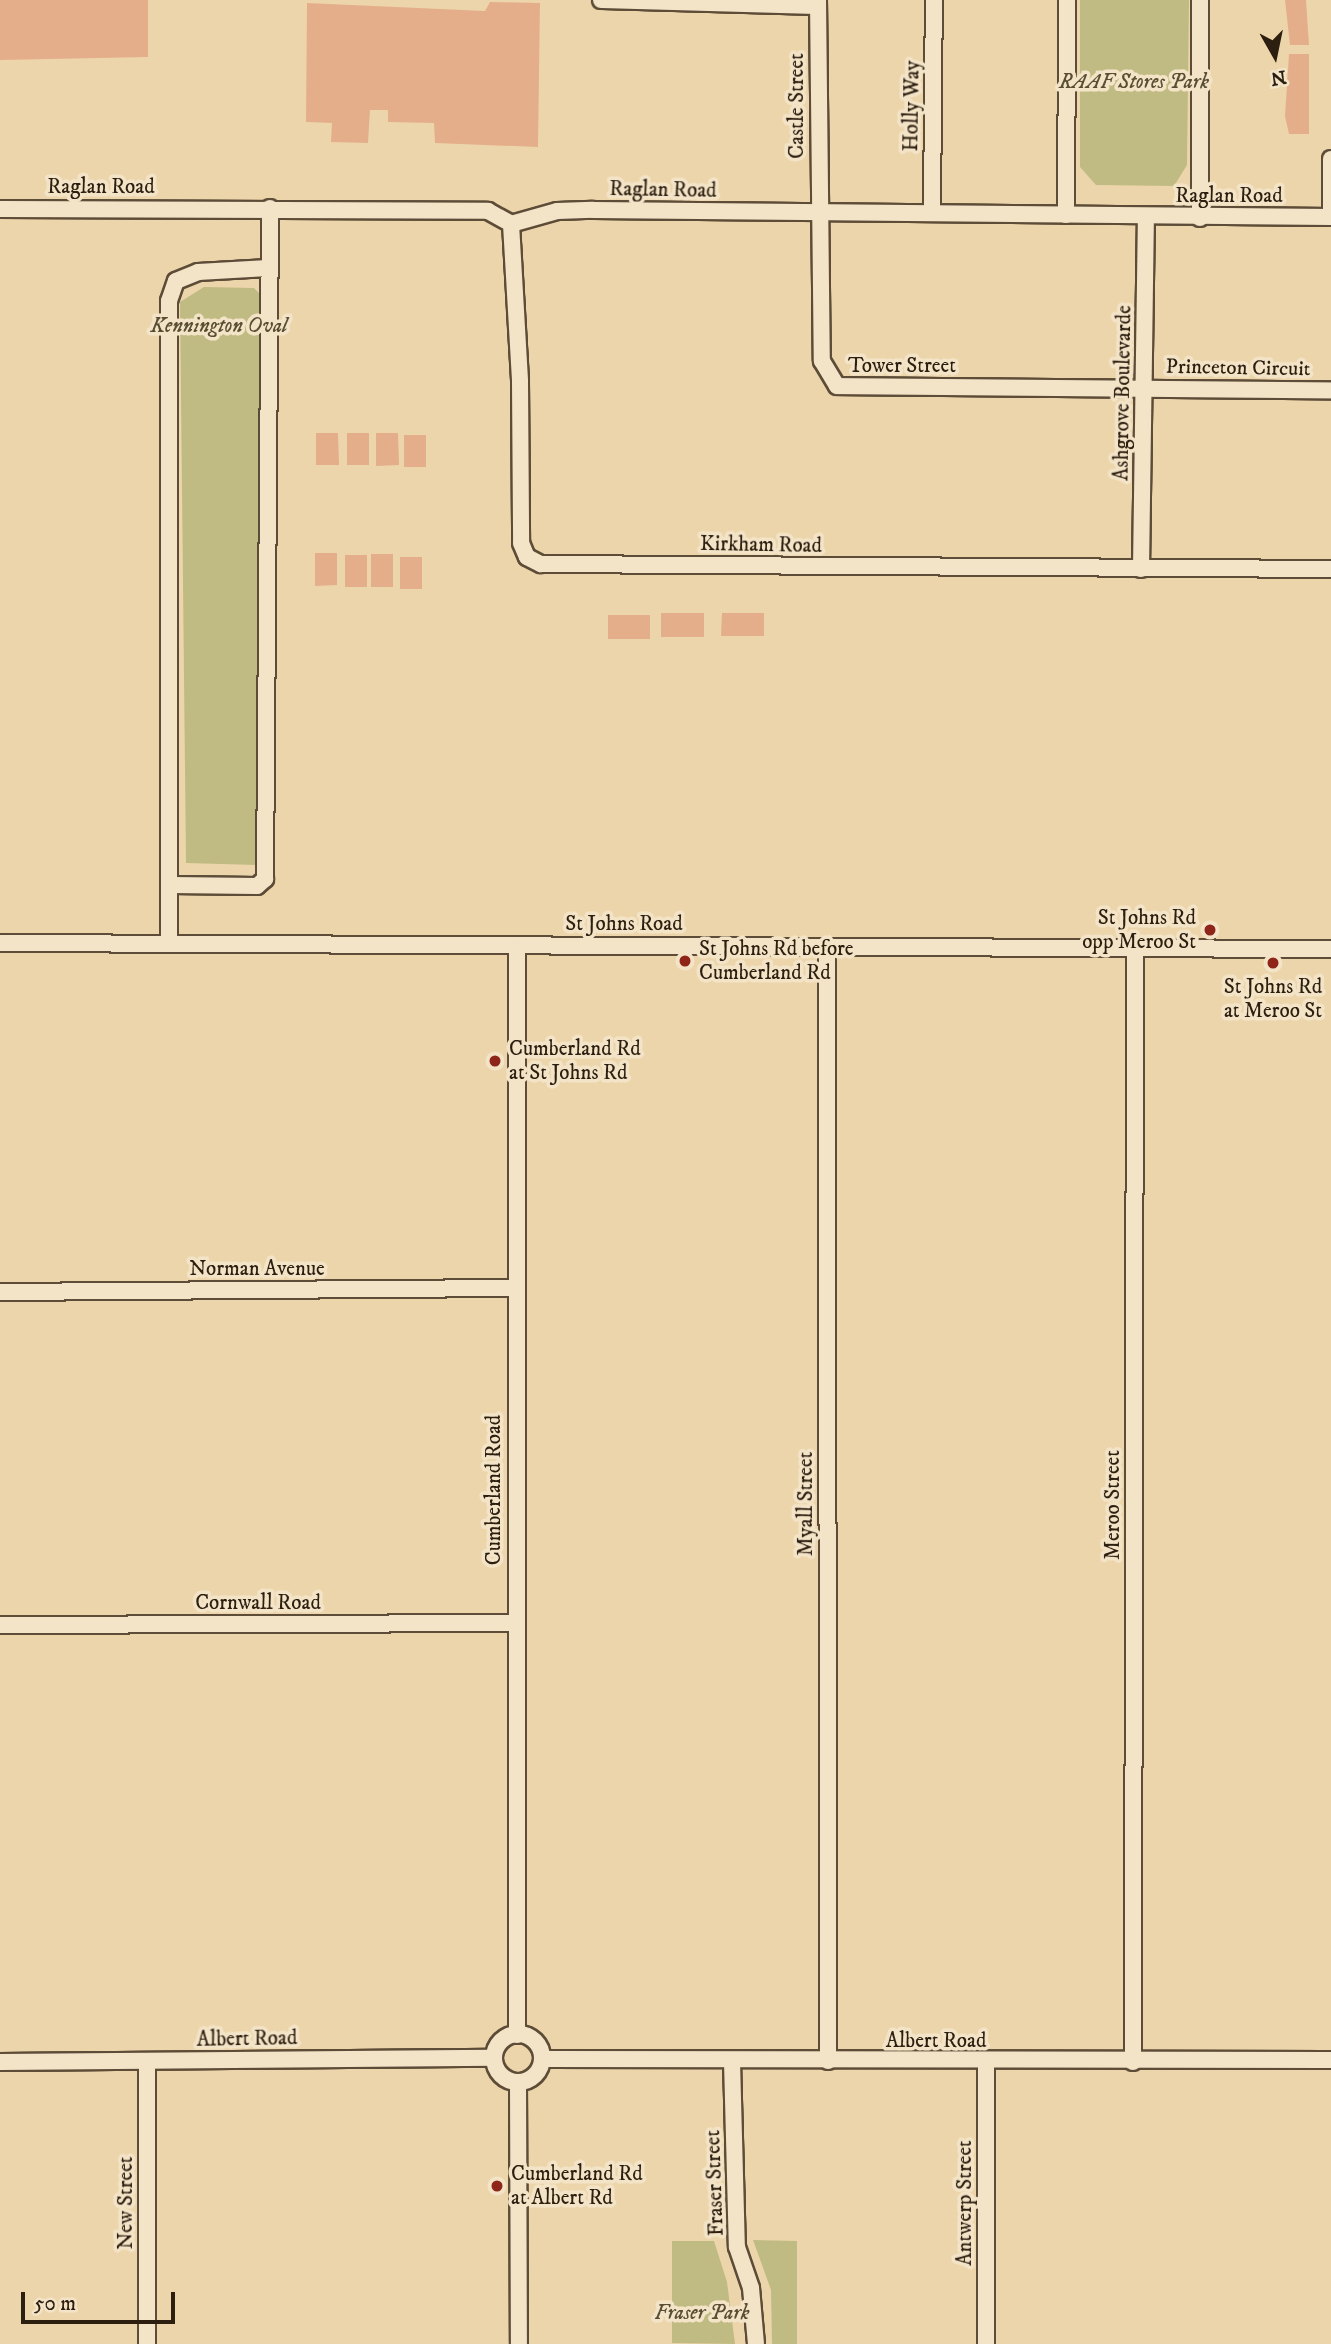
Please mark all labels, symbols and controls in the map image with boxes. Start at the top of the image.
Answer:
north arrow [1240,21,1310,91]
street label: Castle Street [784,53,810,159]
street label: Holly Way [899,60,925,152]
text: N [1269,65,1288,90]
park label: RAAF Stores Park [1059,69,1209,95]
street label: Raglan Road [47,174,155,200]
street label: Raglan Road [609,176,717,204]
street label: Raglan Road [1175,183,1283,209]
street label: Ashgrove Boulevarde [1109,305,1137,481]
park label: Kennington Oval [151,313,287,339]
street label: Tower Street [848,353,956,379]
street label: Princeton Circuit [1165,354,1311,382]
street label: Kirkham Road [700,531,822,559]
place label: St Johns Rd opp Meroo St [1082,905,1196,955]
street label: St Johns Road [565,911,683,937]
marker: St Johns Rd opp Meroo St [1202,922,1218,938]
place label: St Johns Rd before Cumberland Rd [699,936,854,986]
marker: St Johns Rd before Cumberland Rd [677,953,693,969]
marker: St Johns Rd at Meroo St [1265,955,1281,971]
place label: St Johns Rd at Meroo St [1224,974,1322,1024]
place label: Cumberland Rd at St Johns Rd [509,1036,641,1086]
marker: Cumberland Rd at St Johns Rd [487,1053,503,1069]
street label: Norman Avenue [189,1256,325,1282]
street label: Cumberland Road [481,1415,507,1565]
street label: Meroo Street [1100,1450,1126,1560]
street label: Myall Street [793,1452,819,1556]
street label: Cornwall Road [195,1590,321,1616]
street label: Albert Road [196,2026,298,2052]
street label: Albert Road [886,2028,986,2054]
street label: Fraser Street [701,2129,729,2237]
street label: Antwerp Street [952,2140,978,2266]
street label: New Street [113,2156,139,2250]
place label: Cumberland Rd at Albert Rd [511,2161,643,2211]
marker: Cumberland Rd at Albert Rd [489,2178,505,2194]
scale bar [24,2278,178,2322]
text: 50 m [34,2291,76,2317]
park label: Fraser Park [655,2300,749,2326]

